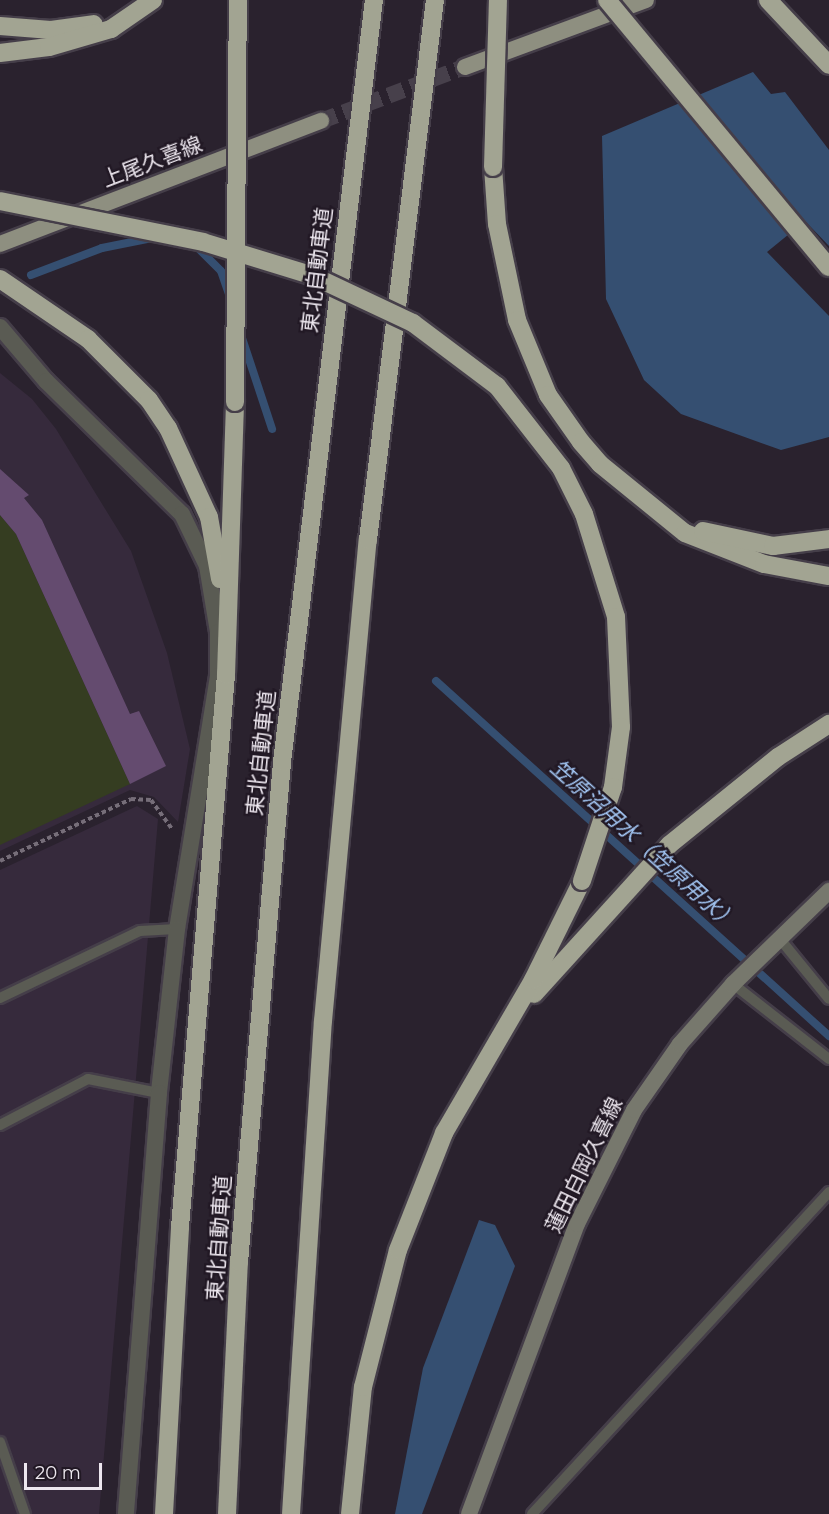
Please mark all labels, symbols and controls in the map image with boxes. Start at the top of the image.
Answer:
street label: 上尾久喜線 [98,131,206,193]
street label: 東北自動車道 [297,206,337,334]
street label: 東北自動車道 [242,689,280,817]
water label: 笠原沼用水（笠原用水） [545,754,743,936]
street label: 蓮田白岡久喜線 [540,1093,628,1237]
street label: 東北自動車道 [202,1174,236,1302]
scale bar [27,1451,105,1489]
text: 20 m [35,1462,81,1484]

